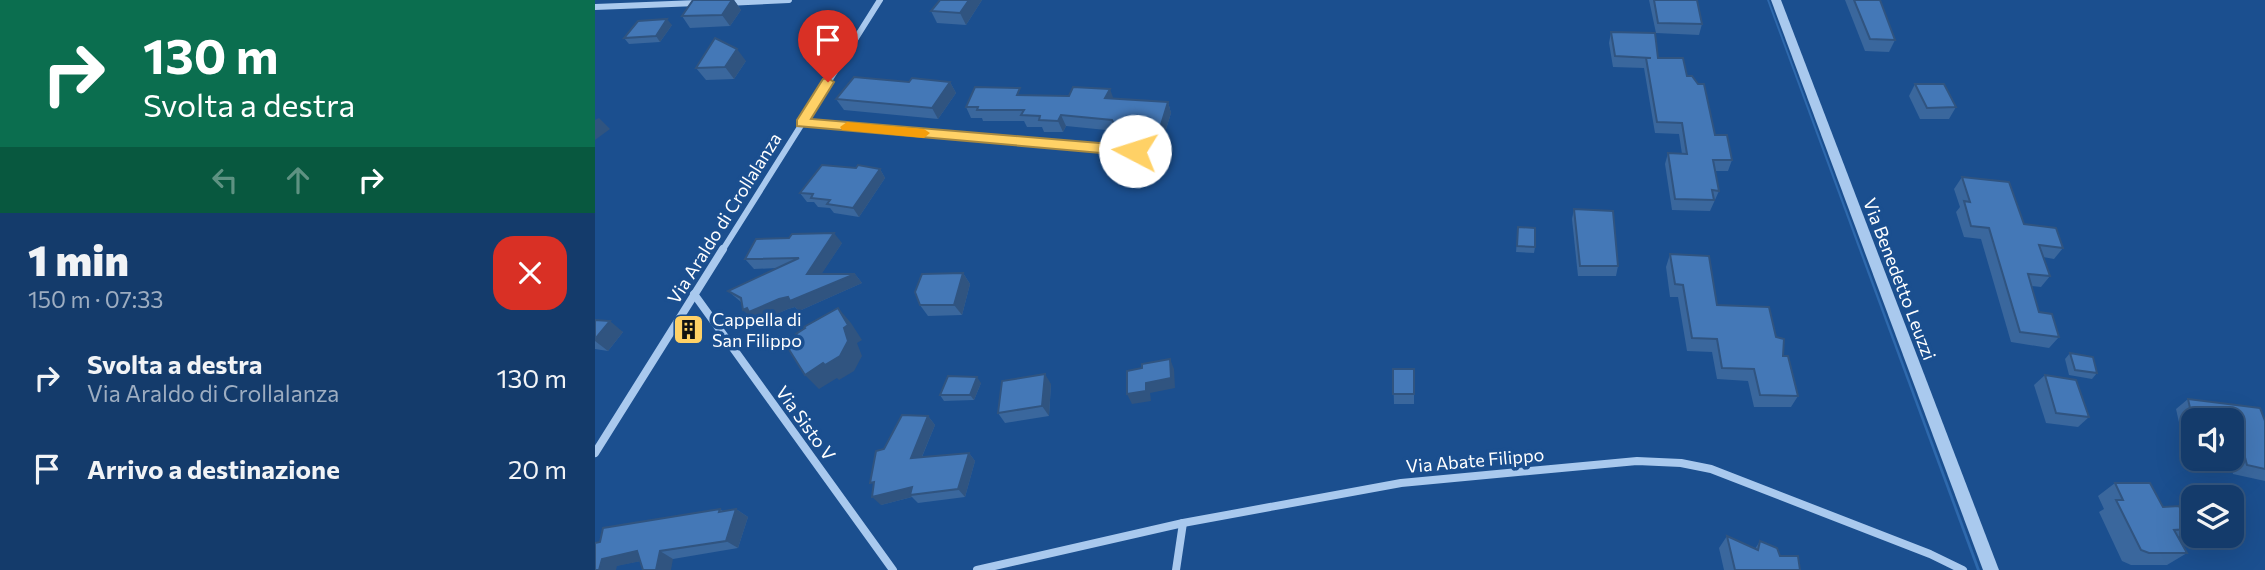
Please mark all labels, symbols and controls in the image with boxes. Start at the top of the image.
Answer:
pin [798,10,858,82]
icon: arrive [809,21,847,59]
text: 130 m [143,24,278,84]
icon: right [28,28,119,119]
text: Svolta a destra [143,84,355,124]
position arrow [1098,114,1172,188]
street label: Via Araldo di Crollalanza [662,128,786,308]
icon: left [206,161,244,199]
icon: ahead [279,161,317,199]
icon: right [352,161,390,199]
street label: Via Benedetto Leuzzi [1859,195,1941,363]
text: 1 min [28,233,129,285]
button: close [493,236,567,310]
text: 150 m · 07:33 [28,285,163,313]
place label: Cappella di San Filippo [712,308,802,351]
building icon: Cappella di San Filippo [672,312,706,346]
text: Svolta a destra [87,348,262,379]
icon: right [28,359,66,397]
text: 130 m [496,362,567,393]
text: Via Araldo di Crollalanza [87,379,339,407]
street label: Via Sisto V [772,381,840,465]
map controls [2181,408,2244,548]
button: sound [2181,408,2244,471]
street label: Via Abate Filippo [1405,443,1545,477]
icon: arrive [28,450,66,488]
text: Arrivo a destinazione [87,453,340,484]
text: 20 m [508,453,567,484]
button: layers [2181,485,2244,548]

